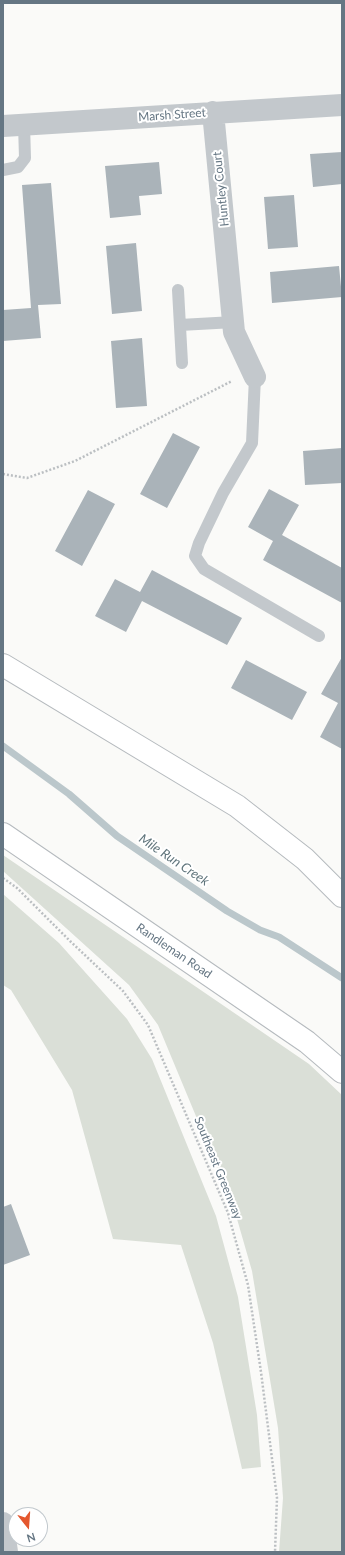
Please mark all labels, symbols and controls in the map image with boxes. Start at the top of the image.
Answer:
street label: Marsh Street [138,105,206,125]
street label: Huntley Court [210,151,232,227]
water label: Mile Run Creek [136,831,212,889]
street label: Randleman Road [133,920,215,982]
street label: Southeast Greenway [191,1115,245,1221]
north arrow [8,1507,48,1547]
text: N [25,1531,37,1545]

